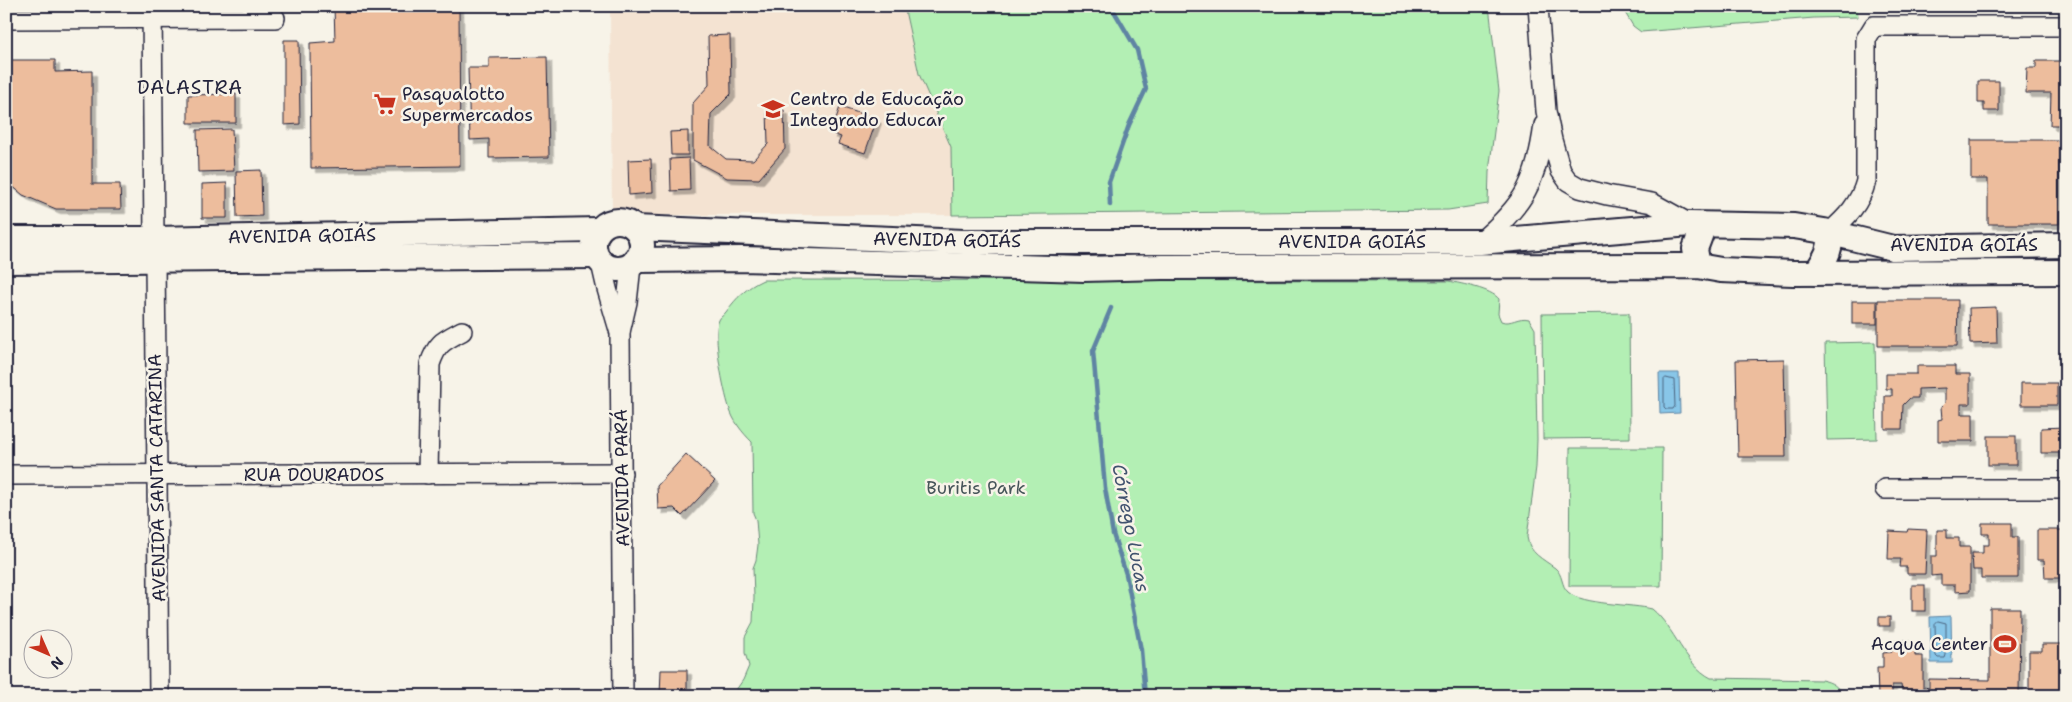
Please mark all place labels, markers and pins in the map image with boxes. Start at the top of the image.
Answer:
place label: Pasqualotto Supermercados [402,82,533,127]
place label: Centro de Educação Integrado Educar [790,87,964,132]
supermarket icon: Pasqualotto Supermercados [372,91,398,117]
school or university icon: Centro de Educação Integrado Educar [760,96,786,122]
sports icon: Acqua Center [1992,631,2018,657]
place label: Acqua Center [1871,632,1988,656]

